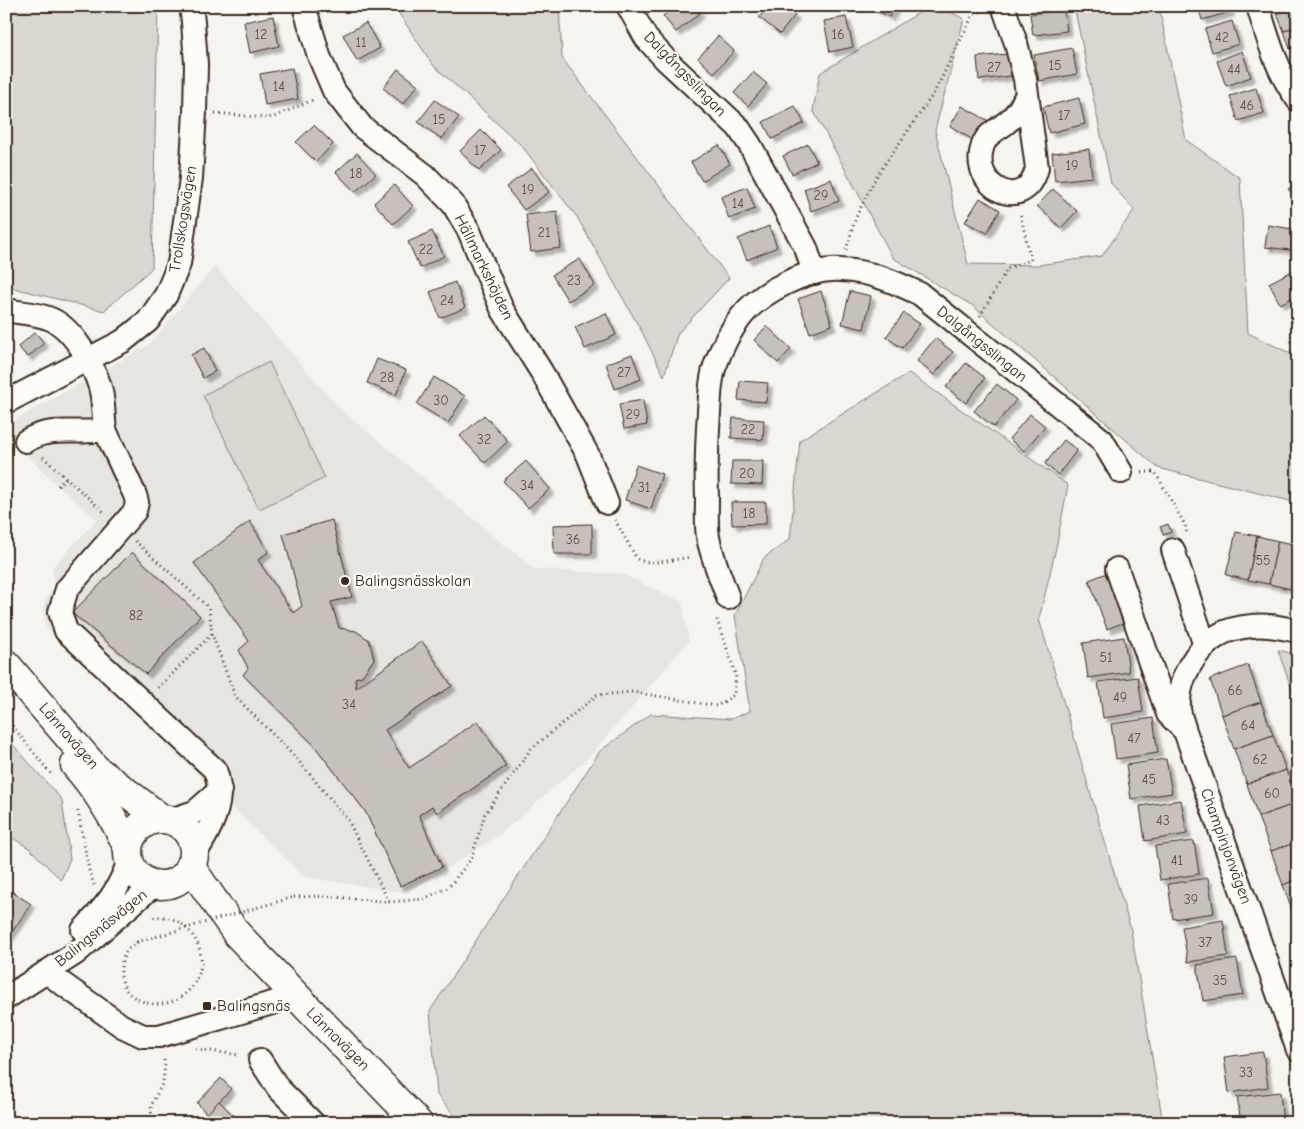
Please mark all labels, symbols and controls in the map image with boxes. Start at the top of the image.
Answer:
house number: 12 [255,26,267,43]
house number: 16 [831,26,845,43]
street label: Dalgångsslingan [640,28,730,120]
house number: 42 [1215,29,1229,46]
house number: 11 [355,34,367,51]
house number: 15 [1048,57,1062,74]
house number: 27 [987,59,1001,76]
house number: 44 [1227,61,1241,78]
house number: 14 [273,78,285,95]
house number: 46 [1240,97,1254,114]
house number: 17 [1058,107,1070,124]
house number: 15 [432,111,446,128]
house number: 17 [474,142,486,159]
house number: 19 [1066,157,1078,174]
street label: Trollskogsvägen [166,164,200,274]
house number: 18 [350,165,362,182]
house number: 19 [522,181,534,198]
house number: 29 [814,187,828,204]
house number: 14 [732,195,744,212]
street label: Hällmarkshöjden [451,211,517,323]
house number: 21 [538,224,550,241]
house number: 22 [419,241,433,258]
house number: 23 [567,272,581,289]
house number: 24 [440,292,454,309]
street label: Dalgångsslingan [933,302,1031,386]
house number: 27 [617,364,631,381]
house number: 28 [380,369,394,386]
house number: 30 [433,392,449,409]
house number: 29 [626,406,640,423]
house number: 22 [741,421,755,438]
house number: 32 [477,431,491,448]
house number: 20 [739,465,755,482]
house number: 34 [520,477,534,494]
house number: 31 [638,479,650,496]
house number: 18 [743,505,755,522]
house number: 36 [566,531,580,548]
house number: 55 [1255,552,1271,569]
place label: Balingsnässkolan [355,572,471,590]
marker: Balingsnässkolan [339,575,351,587]
house number: 82 [129,607,143,624]
house number: 51 [1099,649,1113,666]
house number: 66 [1227,682,1243,699]
house number: 49 [1113,689,1127,706]
house number: 34 [342,696,356,713]
street label: Lännavägen [35,699,103,773]
house number: 64 [1241,717,1255,734]
house number: 47 [1127,730,1141,747]
house number: 62 [1253,751,1267,768]
house number: 45 [1142,771,1156,788]
house number: 60 [1264,785,1280,802]
street label: Champinjonvägen [1197,786,1255,906]
house number: 43 [1156,812,1170,829]
house number: 41 [1171,852,1183,869]
street label: Balingsnäsvägen [51,885,151,971]
house number: 39 [1184,891,1198,908]
house number: 37 [1198,934,1212,951]
house number: 35 [1213,972,1227,989]
place label: Balingsnäs [217,997,290,1015]
marker: Balingsnäs [201,1000,213,1012]
street label: Lännavägen [303,1004,373,1074]
house number: 33 [1239,1064,1253,1081]

